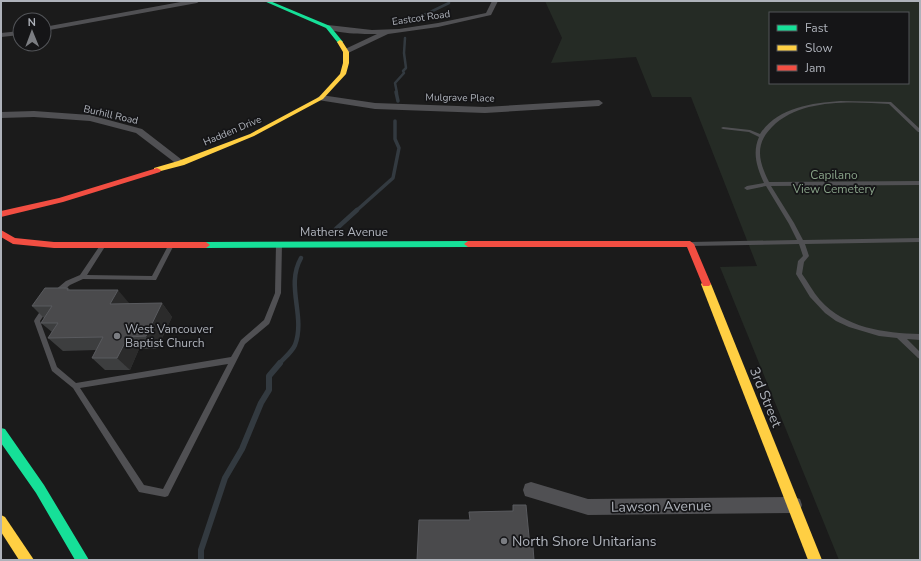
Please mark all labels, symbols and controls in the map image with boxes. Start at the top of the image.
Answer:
street label: Eastcot Road [391,7,451,29]
north arrow [12,12,52,52]
legend [769,12,909,84]
text: N [28,15,36,30]
text: Fast [805,20,828,36]
text: Slow [805,40,833,56]
text: Jam [804,60,826,76]
street label: Mulgrave Place [425,90,495,106]
street label: Burhill Road [82,102,140,128]
street label: Hadden Drive [201,112,264,149]
park label: Capilano View Cemetery [792,167,876,197]
street label: Mathers Avenue [300,224,388,240]
place label: West Vancouver Baptist Church [125,321,214,351]
marker: West Vancouver Baptist Church [112,331,122,341]
street label: 3rd Street [745,364,786,430]
street label: Lawson Avenue [611,496,711,517]
place label: North Shore Unitarians [512,532,657,551]
marker: North Shore Unitarians [499,536,509,546]

